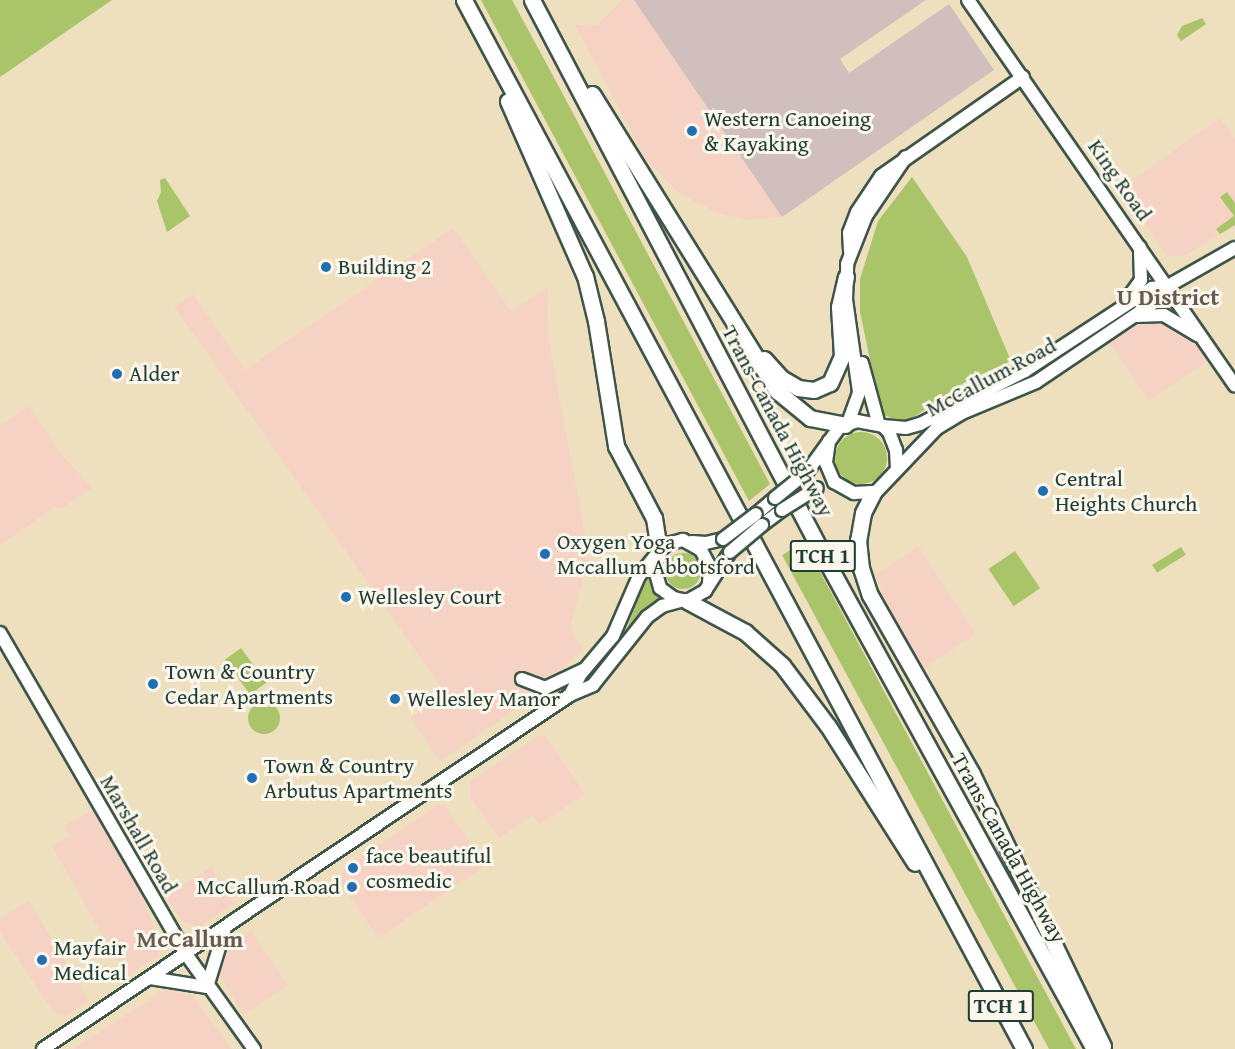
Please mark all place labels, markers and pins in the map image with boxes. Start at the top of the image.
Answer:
place label: Western Canoeing & Kayaking [704,105,871,156]
marker: Western Canoeing & Kayaking [685,124,699,138]
place label: Building 2 [338,254,431,280]
marker: Building 2 [319,260,333,274]
place label: Alder [129,361,180,387]
marker: Alder [110,367,124,381]
place label: Central Heights Church [1055,465,1197,516]
marker: Central Heights Church [1036,484,1050,498]
place label: Oxygen Yoga Mccallum Abbotsford [557,528,755,580]
marker: Oxygen Yoga Mccallum Abbotsford [538,547,552,561]
place label: Wellesley Court [358,584,502,610]
marker: Wellesley Court [339,590,353,604]
place label: Town & Country Cedar Apartments [165,658,333,710]
marker: Town & Country Cedar Apartments [146,677,160,691]
place label: Wellesley Manor [407,686,560,712]
marker: Wellesley Manor [388,692,402,706]
place label: Town & Country Arbutus Apartments [264,752,453,804]
marker: Town & Country Arbutus Apartments [245,771,259,785]
place label: face beautiful cosmedic [366,842,491,894]
marker: face beautiful cosmedic [344,859,362,877]
place label: McCallum Road [197,874,340,900]
marker: McCallum Road [345,880,359,894]
place label: Mayfair Medical [54,934,127,986]
marker: Mayfair Medical [35,953,49,967]

